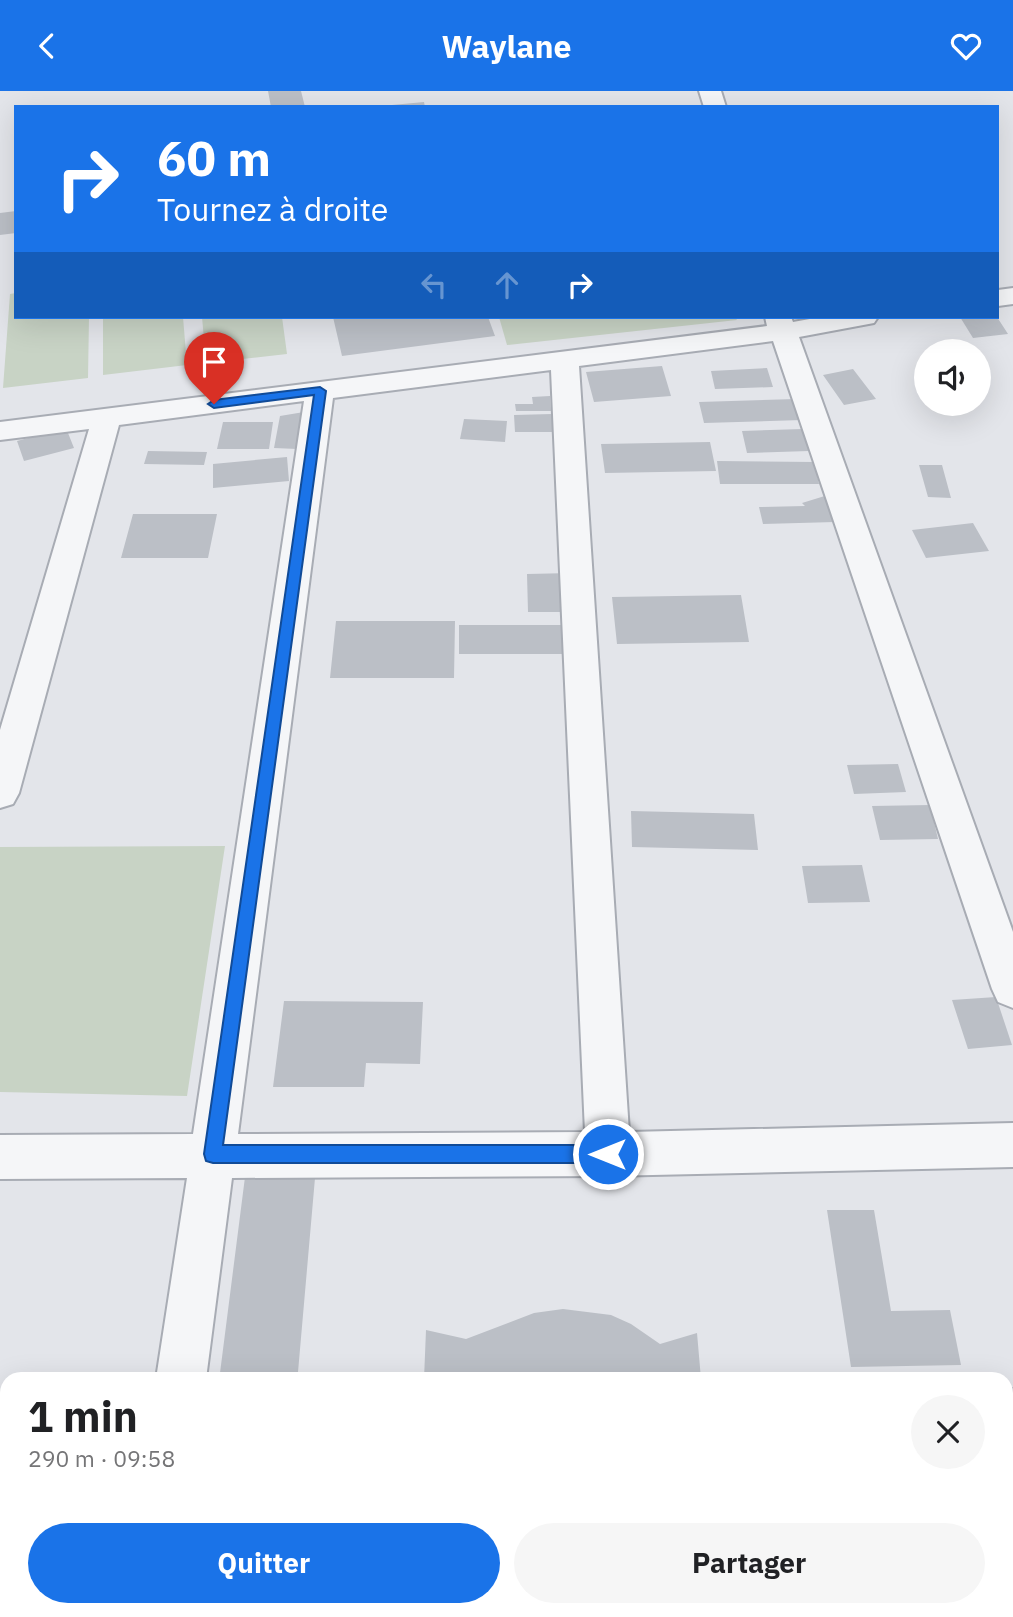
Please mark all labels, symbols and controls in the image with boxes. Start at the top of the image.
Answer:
text: Waylane [441,25,572,67]
icon: back [28,27,66,65]
icon: heart [947,27,985,65]
text: 60 m [157,126,271,189]
icon: right [42,133,133,224]
text: Tournez à droite [157,188,388,230]
icon: left [415,266,453,304]
icon: ahead [488,266,526,304]
icon: right [561,266,599,304]
pin [184,332,244,404]
map controls [914,339,991,416]
button: sound [914,339,991,416]
icon: arrive [195,343,233,381]
position arrow [571,1117,645,1191]
text: 1 min [28,1389,138,1444]
button: close [911,1395,985,1469]
text: 290 m · 09:58 [28,1443,175,1473]
button: Quitter [28,1523,500,1603]
button: Partager [514,1523,985,1603]

